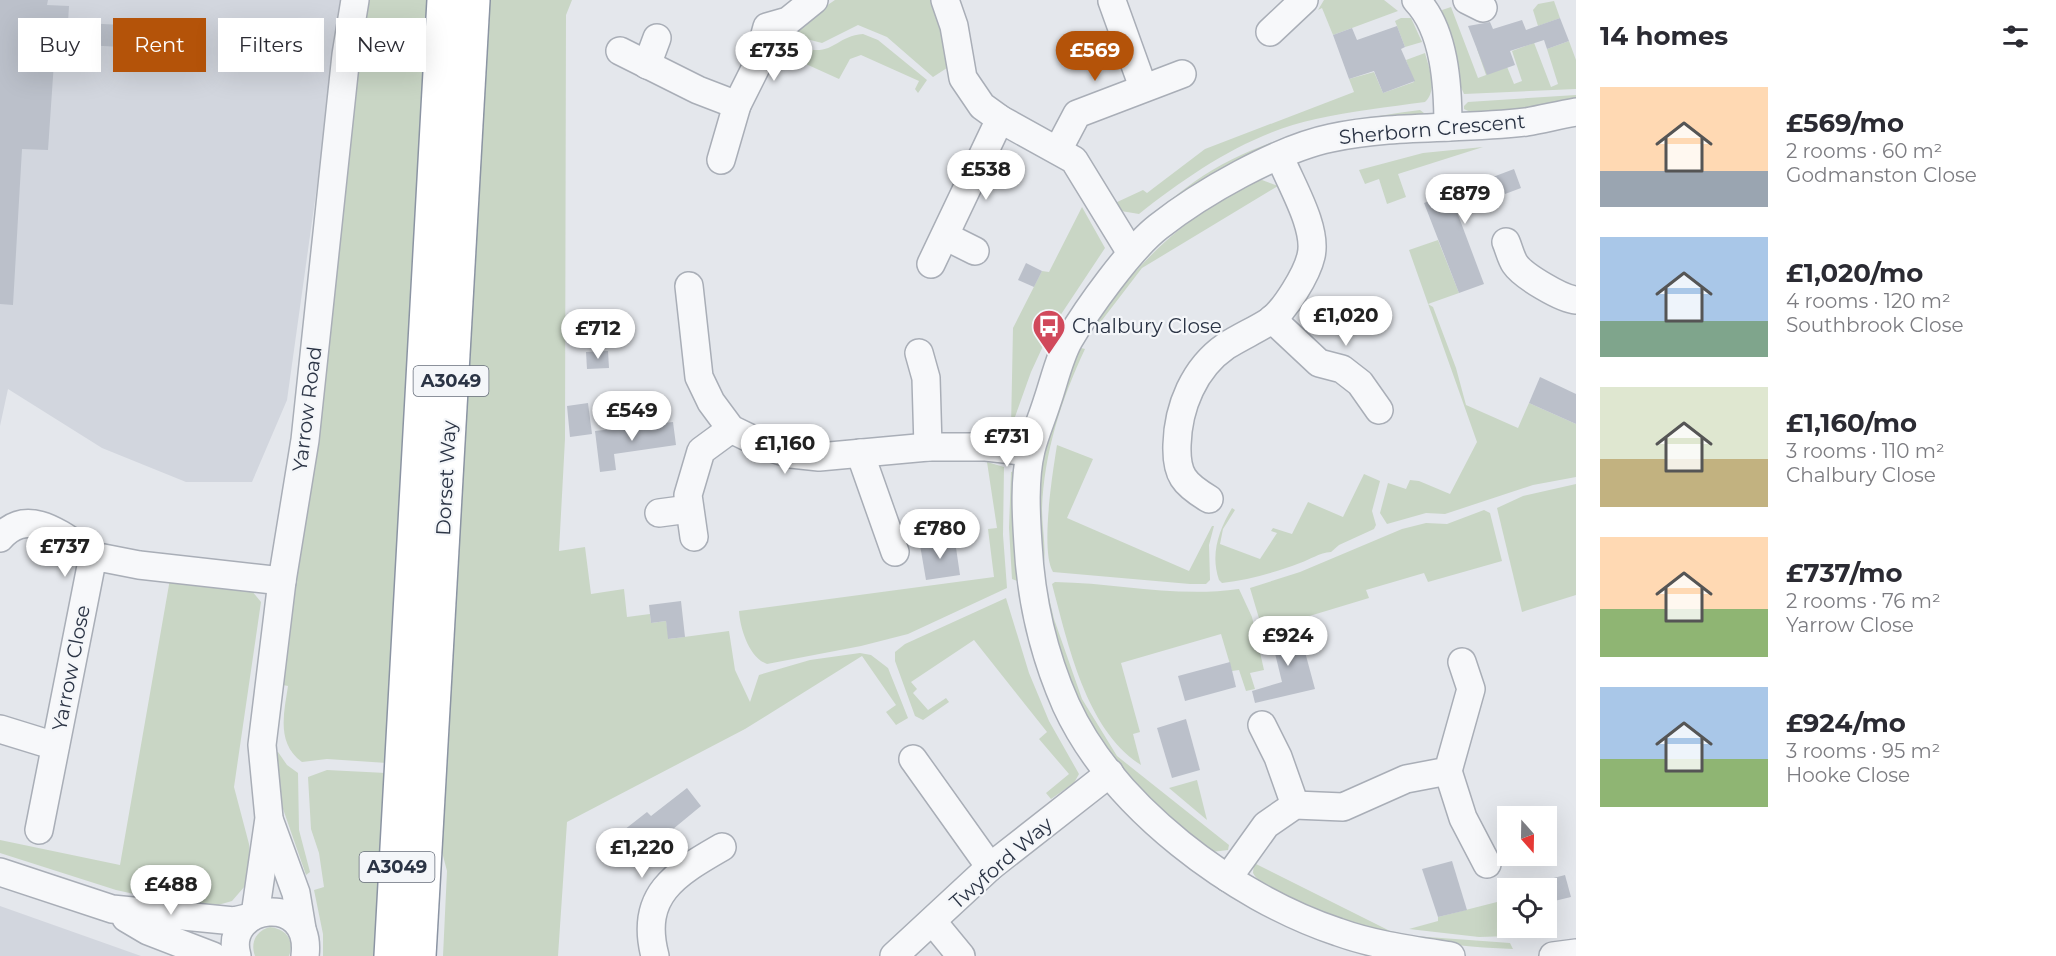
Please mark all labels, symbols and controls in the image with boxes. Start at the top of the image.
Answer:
chip: Buy [18,18,101,72]
chip: Rent [113,18,206,72]
chip: Filters [218,18,324,72]
chip: New [336,18,426,72]
text: 14 homes [1600,20,1728,52]
icon: filters [1999,20,2032,53]
pin: £735 [738,31,810,82]
pin: £569 [1059,31,1131,82]
text: £735 [749,38,799,62]
text: £569 [1070,38,1120,62]
text: £569/mo [1786,107,1904,139]
street label: Sherborn Crescent [1338,109,1526,149]
icon: home [1648,111,1720,183]
text: 2 rooms · 60 m² [1786,139,1942,163]
pin: £538 [950,150,1022,201]
text: £538 [961,157,1011,181]
text: Godmanston Close [1786,163,1977,187]
pin: £879 [1429,174,1501,225]
text: £879 [1439,181,1491,205]
text: £1,020/mo [1786,257,1923,289]
icon: home [1648,261,1720,333]
text: 4 rooms · 120 m² [1786,289,1951,313]
pin: £1,020 [1297,296,1395,347]
text: £1,020 [1313,303,1379,327]
bus stop icon: Chalbury Close [1031,308,1067,355]
pin: £712 [562,309,634,360]
text: Southbrook Close [1786,313,1963,337]
place label: Chalbury Close [1072,314,1222,338]
text: £712 [575,316,621,340]
street label: Yarrow Road [287,345,327,473]
road number: A3049 [414,366,488,396]
pin: £549 [596,391,668,442]
text: £549 [606,398,658,422]
text: £1,160/mo [1786,407,1917,439]
icon: home [1648,411,1720,483]
pin: £731 [971,417,1043,468]
street label: Dorset Way [431,419,461,536]
pin: £1,160 [736,424,834,475]
text: £731 [984,424,1030,448]
text: £1,160 [755,431,815,455]
text: 3 rooms · 110 m² [1786,439,1945,463]
text: Chalbury Close [1786,463,1936,487]
pin: £780 [904,509,976,560]
text: £780 [914,516,966,540]
pin: £737 [29,527,101,578]
text: £737 [40,534,90,558]
text: £737/mo [1786,557,1903,589]
icon: home [1648,561,1720,633]
text: 2 rooms · 76 m² [1786,589,1941,613]
street label: Yarrow Close [47,603,95,733]
text: Yarrow Close [1786,613,1914,637]
pin: £924 [1252,616,1324,667]
text: £924 [1263,623,1314,647]
text: £924/mo [1786,707,1906,739]
icon: home [1648,711,1720,783]
text: 3 rooms · 95 m² [1786,739,1940,763]
text: Hooke Close [1786,763,1910,787]
north arrow [1497,806,1557,866]
map controls [1497,806,1557,938]
street label: Twyford Way [945,812,1057,914]
pin: £1,220 [593,828,691,879]
text: £1,220 [610,835,674,859]
road number: A3049 [360,852,434,882]
pin: £488 [135,865,207,916]
text: £488 [144,872,198,896]
button: locate [1497,878,1557,938]

